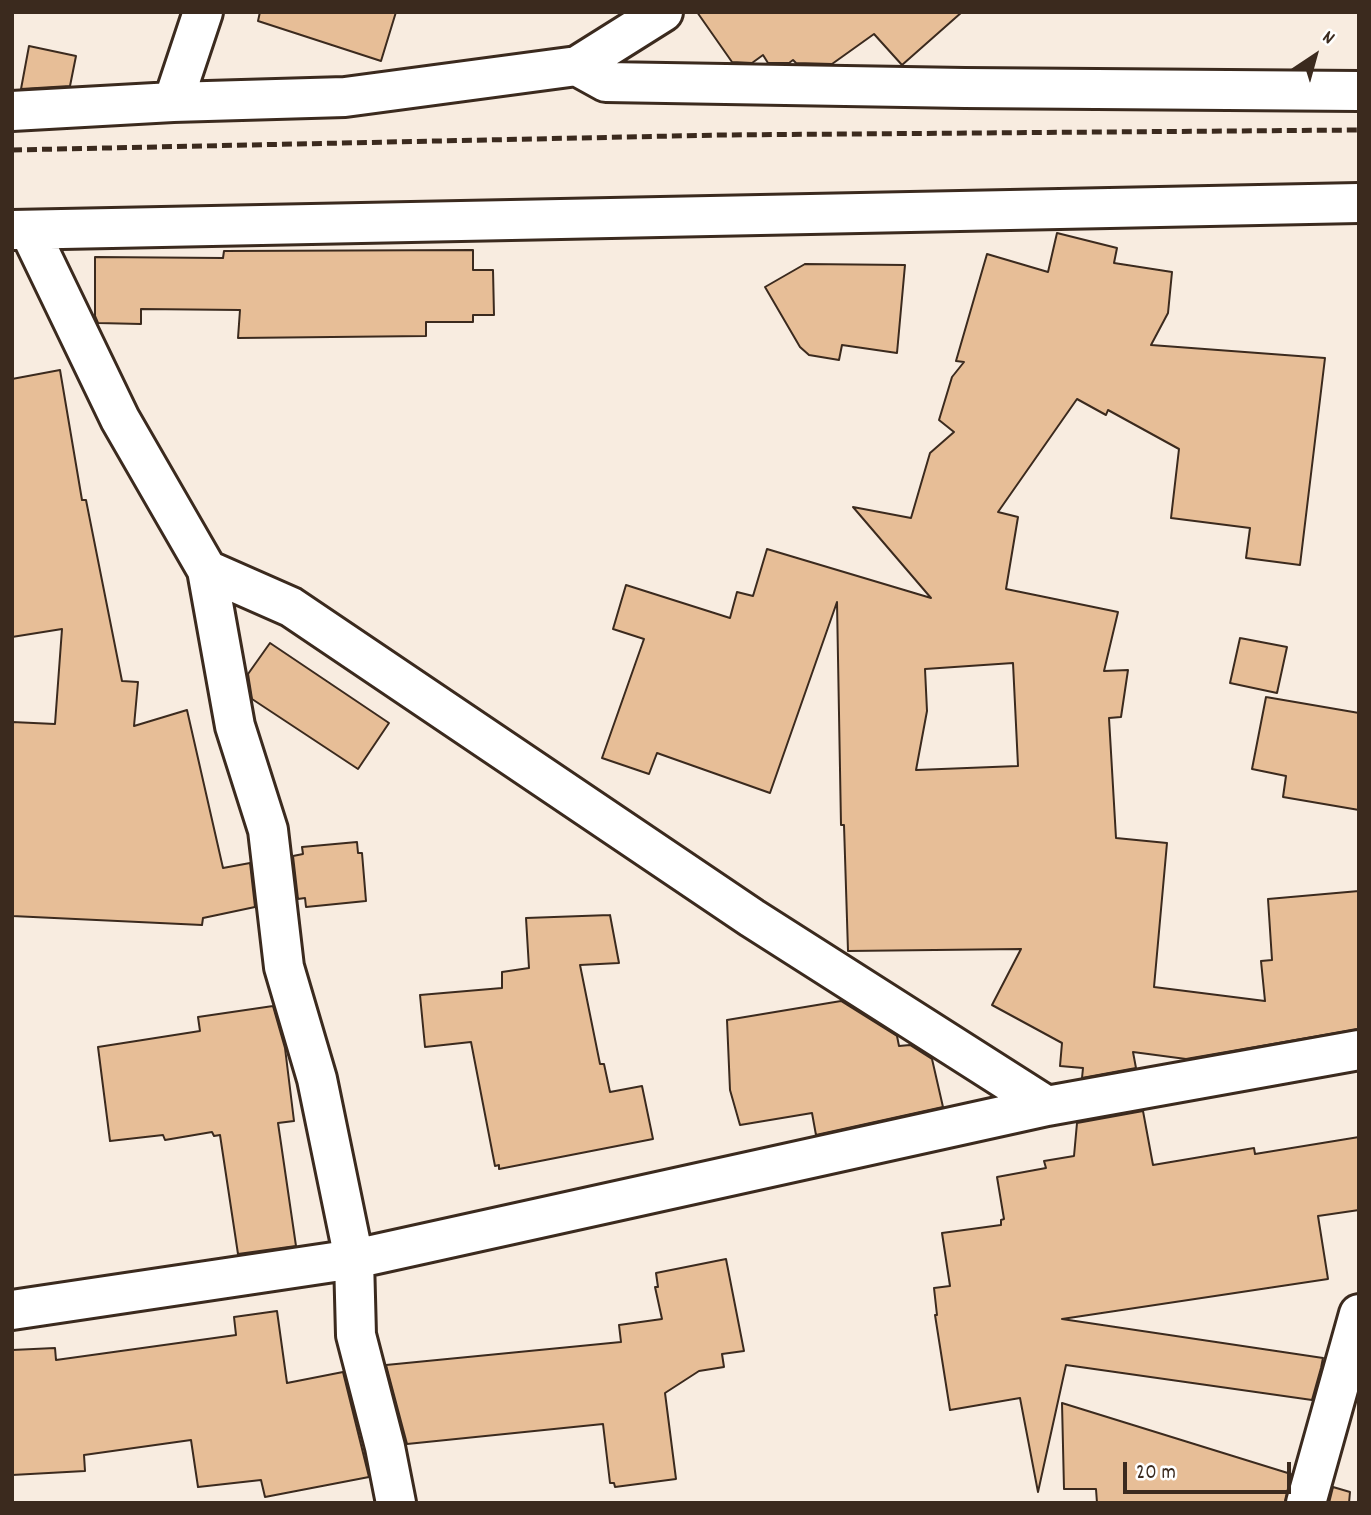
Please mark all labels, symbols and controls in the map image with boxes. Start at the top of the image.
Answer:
north arrow [1280,21,1350,91]
text: N [1316,25,1339,52]
scale bar [1126,1448,1294,1492]
text: 20 m [1136,1459,1176,1489]

